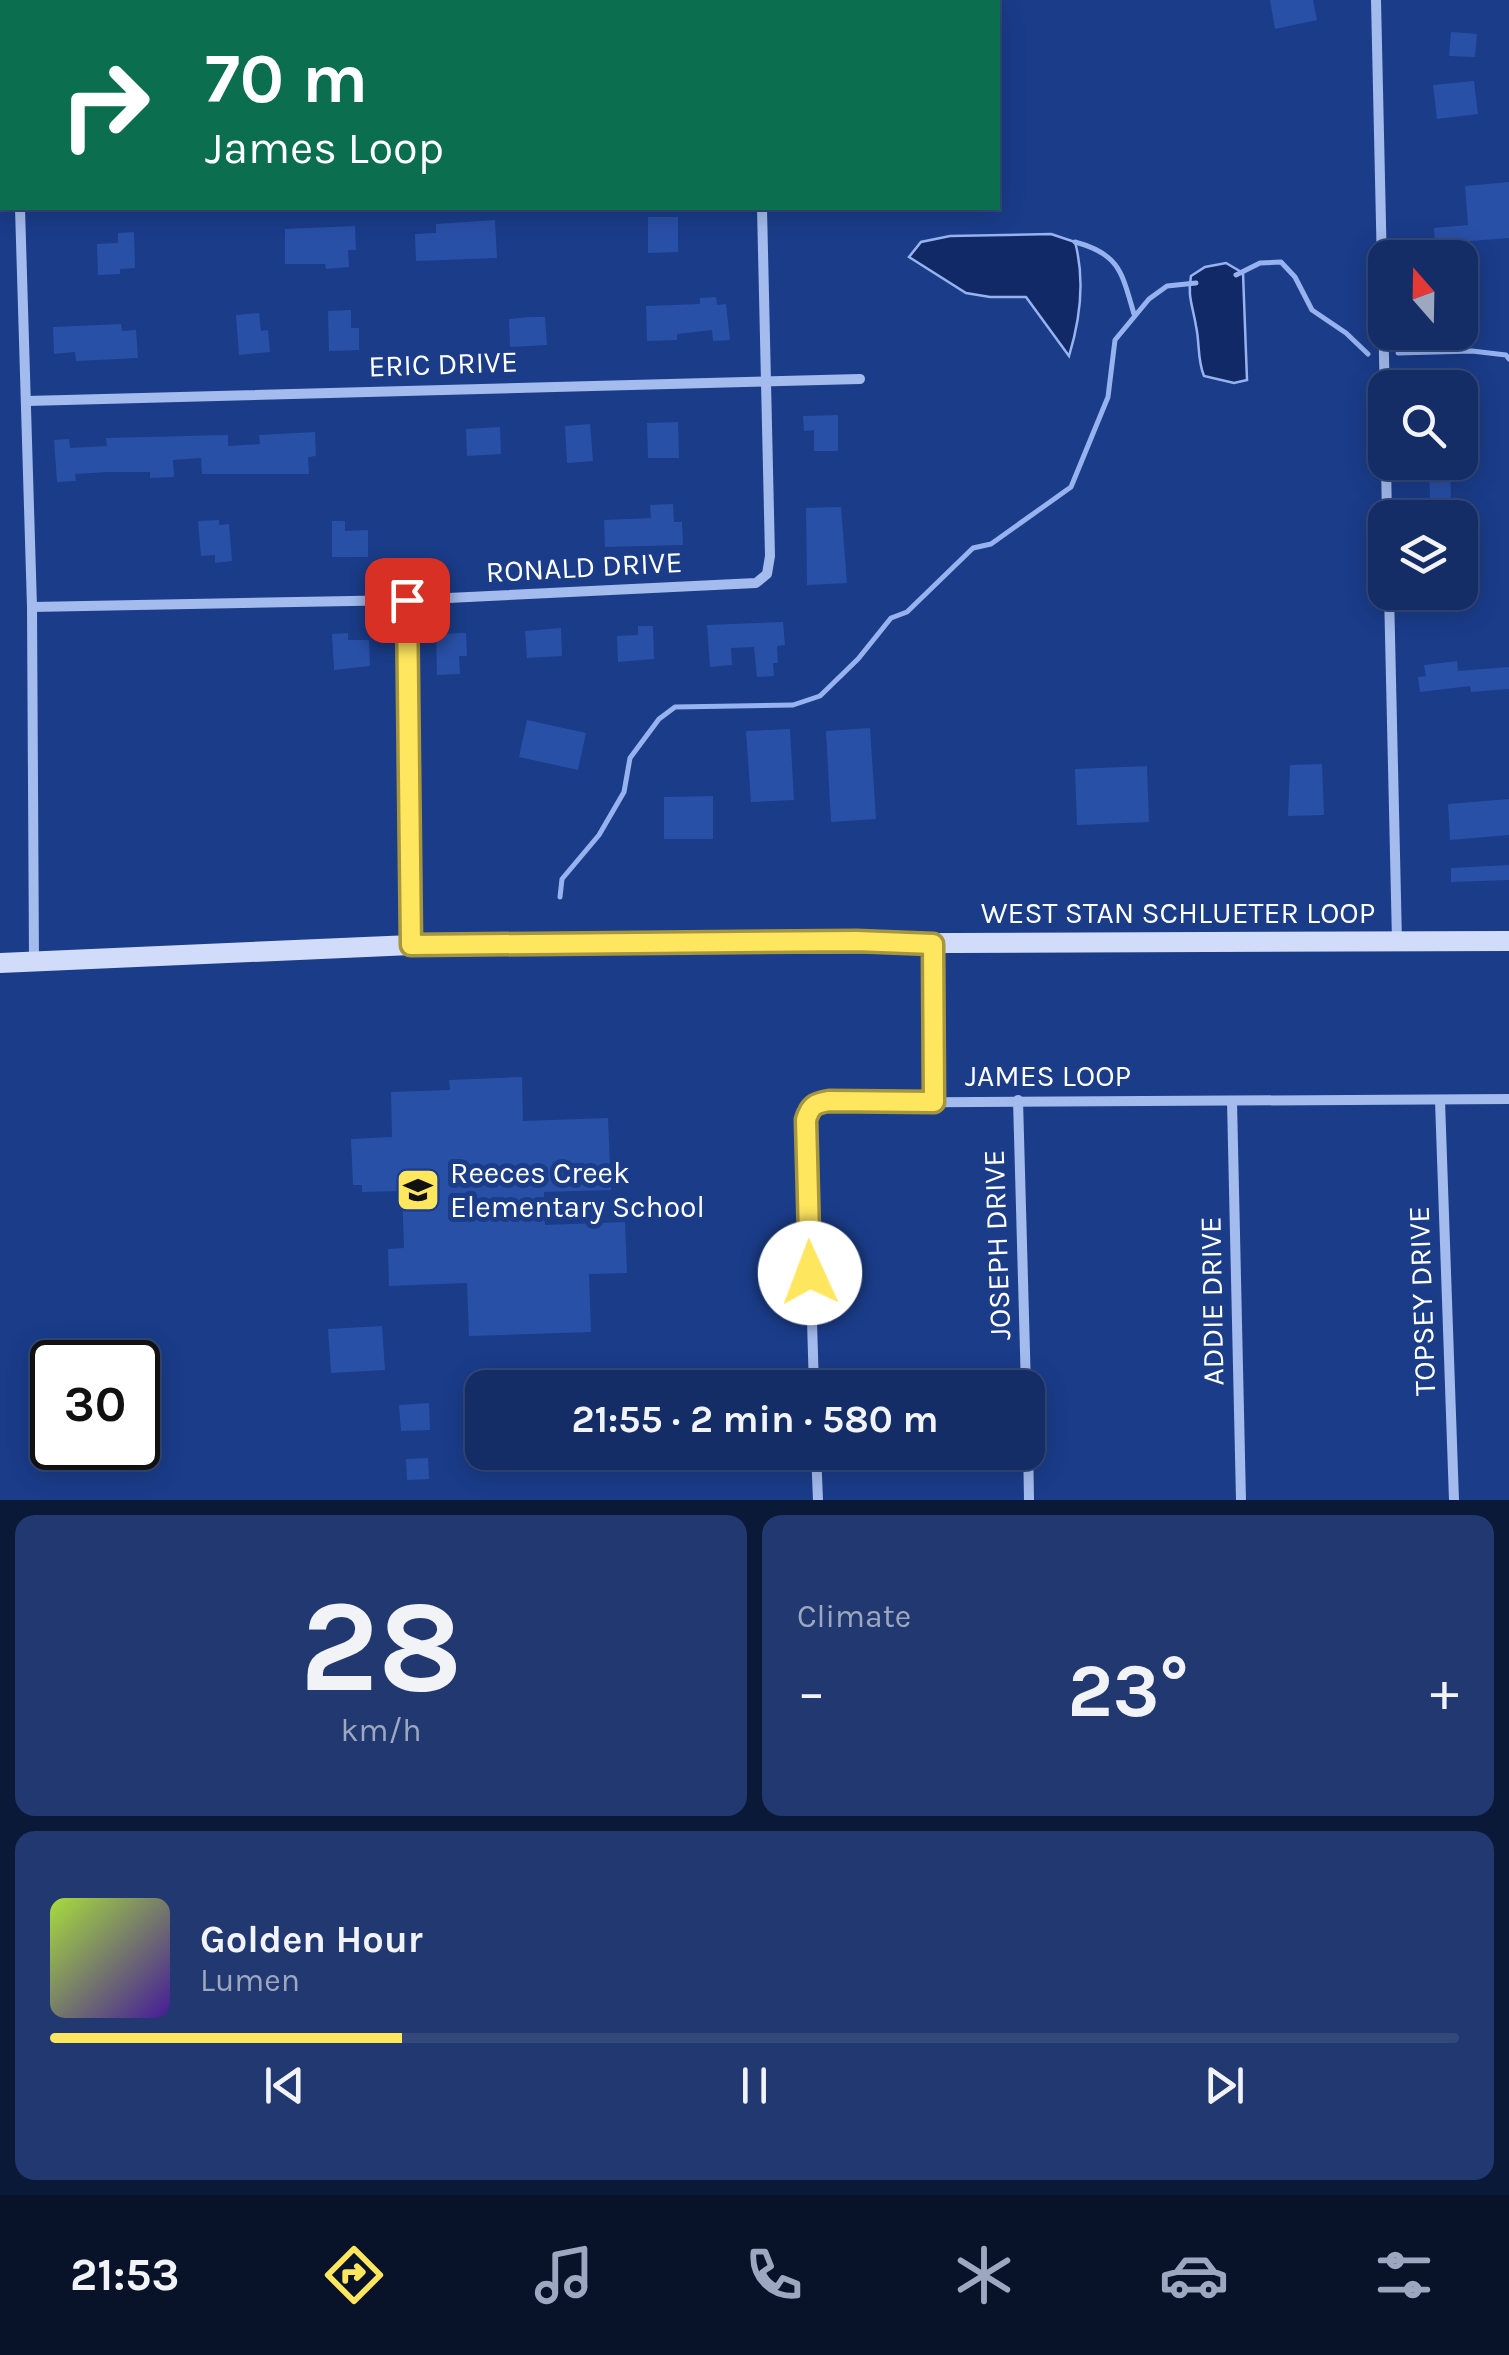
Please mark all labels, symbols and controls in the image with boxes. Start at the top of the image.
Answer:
text: 70 m [205,38,368,120]
icon: right [40,40,170,170]
text: James Loop [205,122,444,174]
north arrow [1368,240,1478,350]
map controls [1368,240,1478,610]
street label: ERIC DRIVE [368,343,518,385]
button: search [1368,370,1478,480]
button: layers [1368,500,1478,610]
street label: RONALD DRIVE [485,544,683,590]
pin [365,558,450,643]
icon: arrive [380,573,435,628]
street label: WEST STAN SCHLUETER LOOP [981,895,1375,931]
street label: JAMES LOOP [965,1058,1131,1094]
street label: JOSEPH DRIVE [976,1149,1018,1341]
place label: Reeces Creek Elementary School [450,1155,705,1225]
school or university icon: Reeces Creek Elementary School [395,1167,441,1213]
street label: TOPSEY DRIVE [1401,1205,1443,1397]
street label: ADDIE DRIVE [1193,1216,1231,1386]
position arrow [758,1221,862,1325]
speed limit sign: 30 [30,1340,160,1470]
text: 21:55 · 2 min · 580 m [571,1397,939,1442]
text: 28 [300,1571,462,1723]
text: Climate [797,1598,911,1635]
text: 23° [1067,1647,1189,1735]
text: − [797,1660,826,1724]
text: + [1430,1660,1459,1724]
text: km/h [340,1712,422,1749]
text: Golden Hour [200,1917,423,1962]
text: Lumen [200,1962,300,1999]
icon: previous [257,2058,312,2113]
icon: pause [727,2058,782,2113]
icon: next [1197,2058,1252,2113]
icon: directions [319,2240,389,2310]
icon: music [529,2240,599,2310]
icon: phone [739,2240,809,2310]
icon: climate [949,2240,1019,2310]
icon: car [1159,2240,1229,2310]
icon: filters [1369,2240,1439,2310]
text: 21:53 [70,2249,180,2301]

